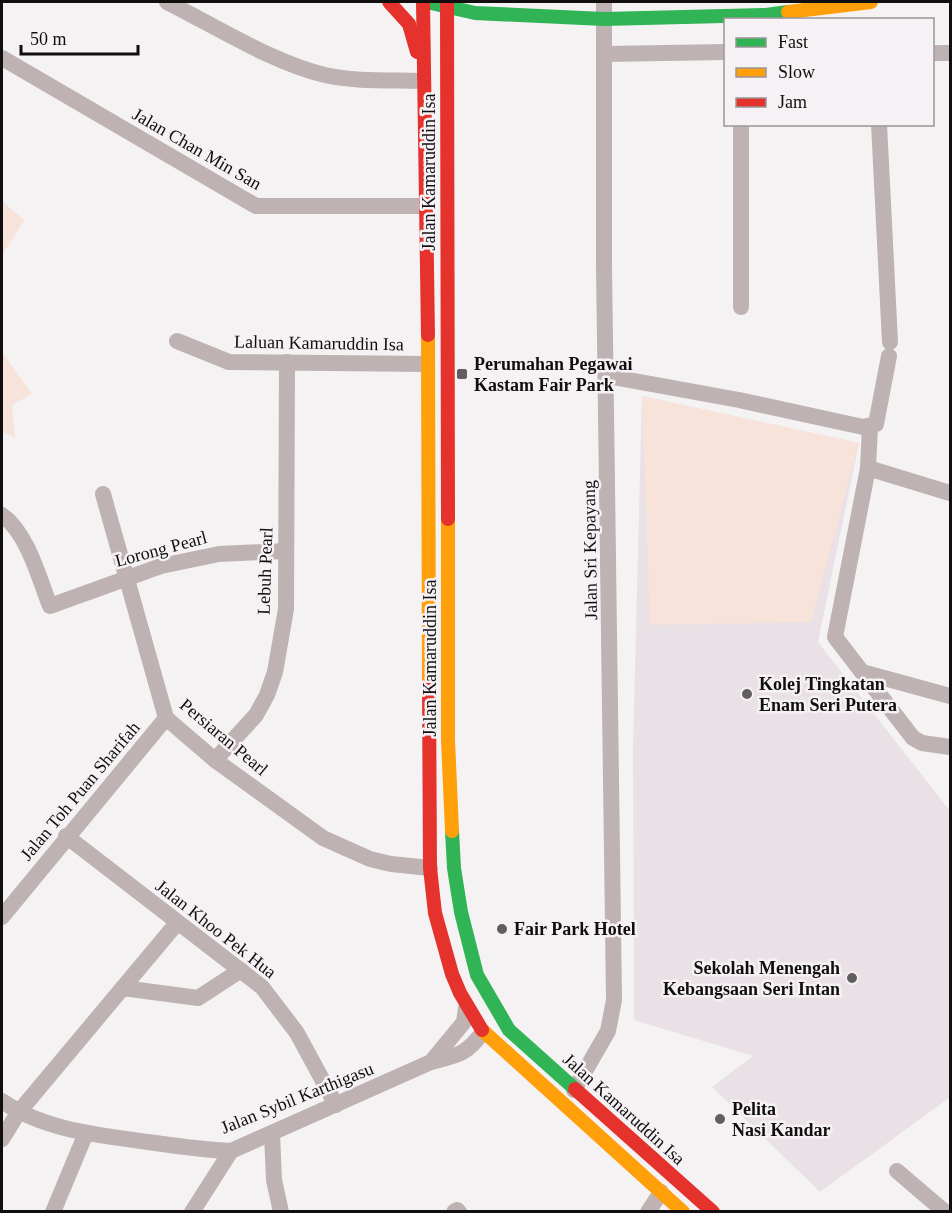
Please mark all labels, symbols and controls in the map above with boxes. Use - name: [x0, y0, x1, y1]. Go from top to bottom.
- scale bar: [21, 18, 138, 56]
- legend: [724, 18, 934, 126]
- text: 50 m: [30, 29, 67, 49]
- text: Fast: [778, 32, 808, 52]
- text: Slow: [778, 62, 815, 82]
- text: Jam: [778, 92, 807, 112]
- street label: Jalan Kamaruddin Isa: [419, 94, 439, 250]
- street label: Jalan Chan Min San: [129, 104, 265, 194]
- street label: Laluan Kamaruddin Isa: [234, 332, 404, 354]
- place label: Perumahan Pegawai Kastam Fair Park: [474, 354, 632, 395]
- marker: Perumahan Pegawai Kastam Fair Park: [455, 367, 469, 381]
- street label: Jalan Sri Kepayang: [579, 480, 601, 620]
- street label: Lorong Pearl: [113, 527, 209, 571]
- street label: Lebuh Pearl: [253, 527, 277, 615]
- street label: Jalan Kamaruddin Isa: [420, 580, 440, 736]
- place label: Kolej Tingkatan Enam Seri Putera: [759, 674, 897, 715]
- marker: Kolej Tingkatan Enam Seri Putera: [740, 687, 754, 701]
- street label: Persiaran Pearl: [176, 694, 272, 780]
- street label: Jalan Toh Puan Sharifah: [16, 718, 144, 864]
- street label: Jalan Khoo Pek Hua: [152, 876, 280, 982]
- place label: Fair Park Hotel: [514, 919, 636, 939]
- marker: Fair Park Hotel: [495, 922, 509, 936]
- place label: Sekolah Menengah Kebangsaan Seri Intan: [663, 958, 840, 999]
- marker: Sekolah Menengah Kebangsaan Seri Intan: [845, 971, 859, 985]
- street label: Jalan Kamaruddin Isa: [559, 1049, 689, 1169]
- street label: Jalan Sybil Karthigasu: [218, 1058, 376, 1138]
- place label: Pelita Nasi Kandar: [732, 1099, 831, 1140]
- marker: Pelita Nasi Kandar: [713, 1112, 727, 1126]

